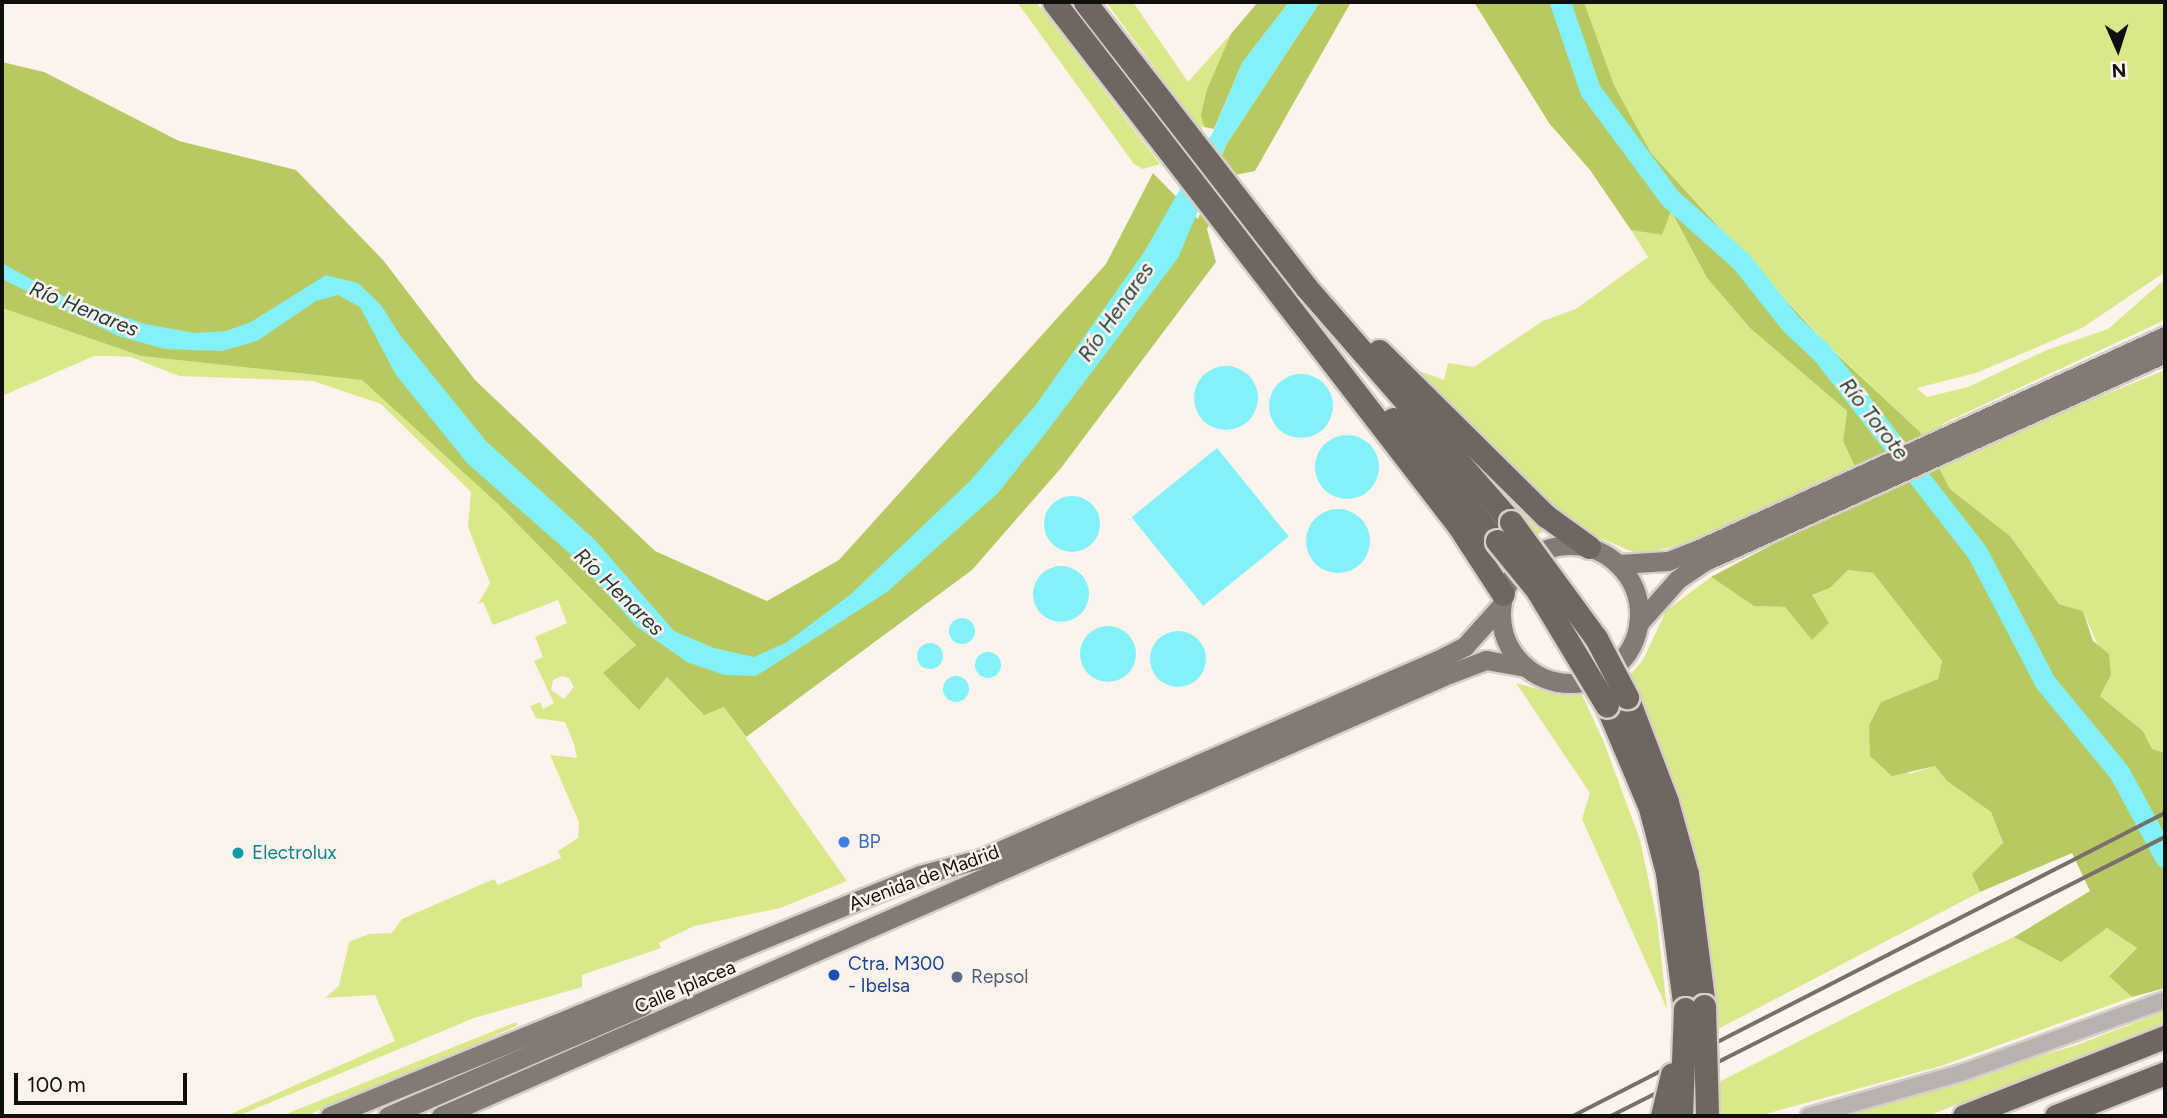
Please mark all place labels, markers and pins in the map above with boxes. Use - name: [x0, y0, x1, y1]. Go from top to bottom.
- place label: BP: [858, 831, 881, 853]
- marker: BP: [836, 834, 852, 850]
- place label: Electrolux: [252, 842, 337, 864]
- marker: Electrolux: [230, 845, 246, 861]
- place label: Ctra. M300 - Ibelsa: [848, 953, 944, 997]
- place label: Repsol: [971, 966, 1029, 988]
- marker: Ctra. M300 - Ibelsa: [826, 967, 842, 983]
- marker: Repsol: [949, 969, 965, 985]

